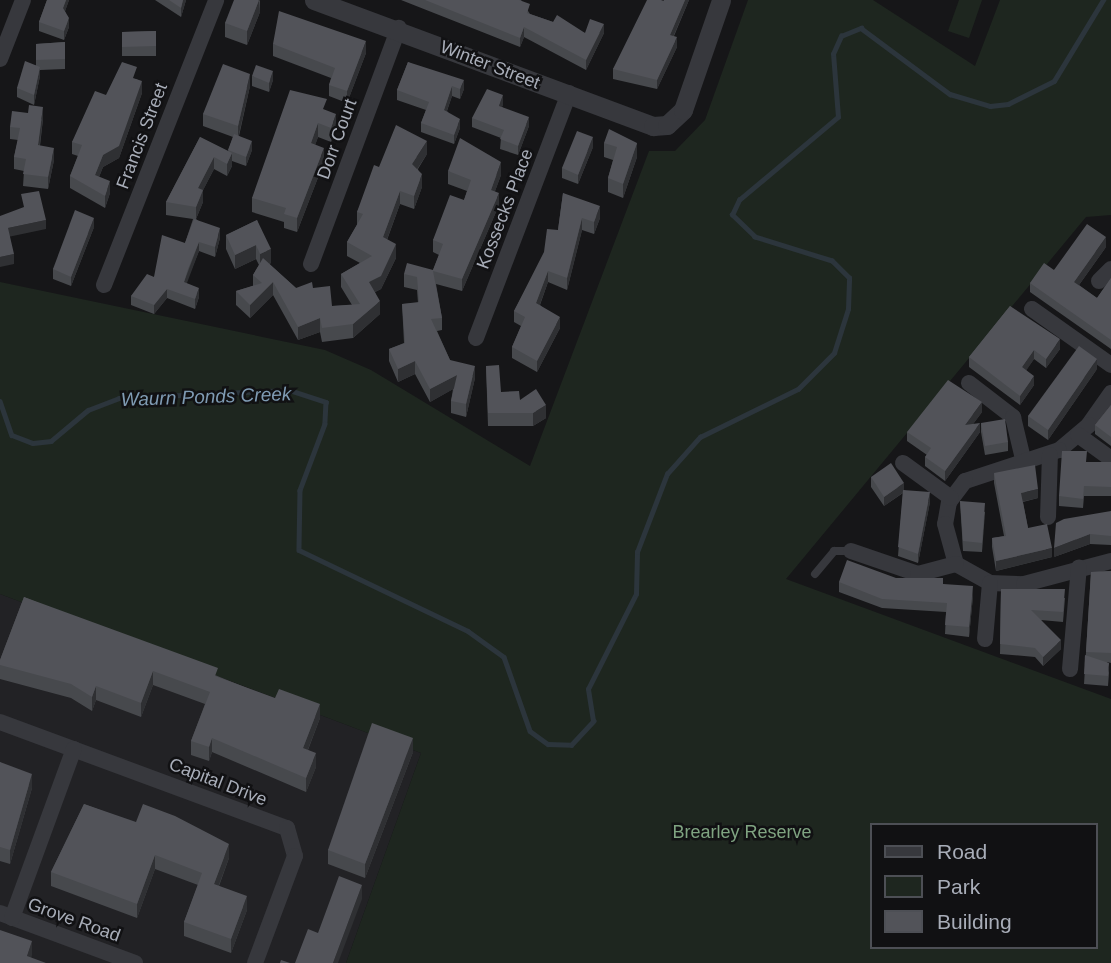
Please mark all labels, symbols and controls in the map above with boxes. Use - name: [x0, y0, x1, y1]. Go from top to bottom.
- street label: Winter Street: [437, 36, 543, 94]
- street label: Francis Street: [112, 80, 172, 192]
- street label: Dorr Court: [312, 96, 362, 182]
- street label: Kossecks Place: [472, 146, 538, 272]
- water label: Waurn Ponds Creek: [120, 383, 292, 411]
- street label: Capital Drive: [166, 753, 270, 811]
- park label: Brearley Reserve: [672, 821, 812, 843]
- legend: [870, 823, 1097, 949]
- text: Road: [937, 840, 987, 863]
- text: Park: [937, 875, 980, 898]
- street label: Grove Road: [25, 893, 123, 947]
- text: Building: [937, 910, 1012, 933]

